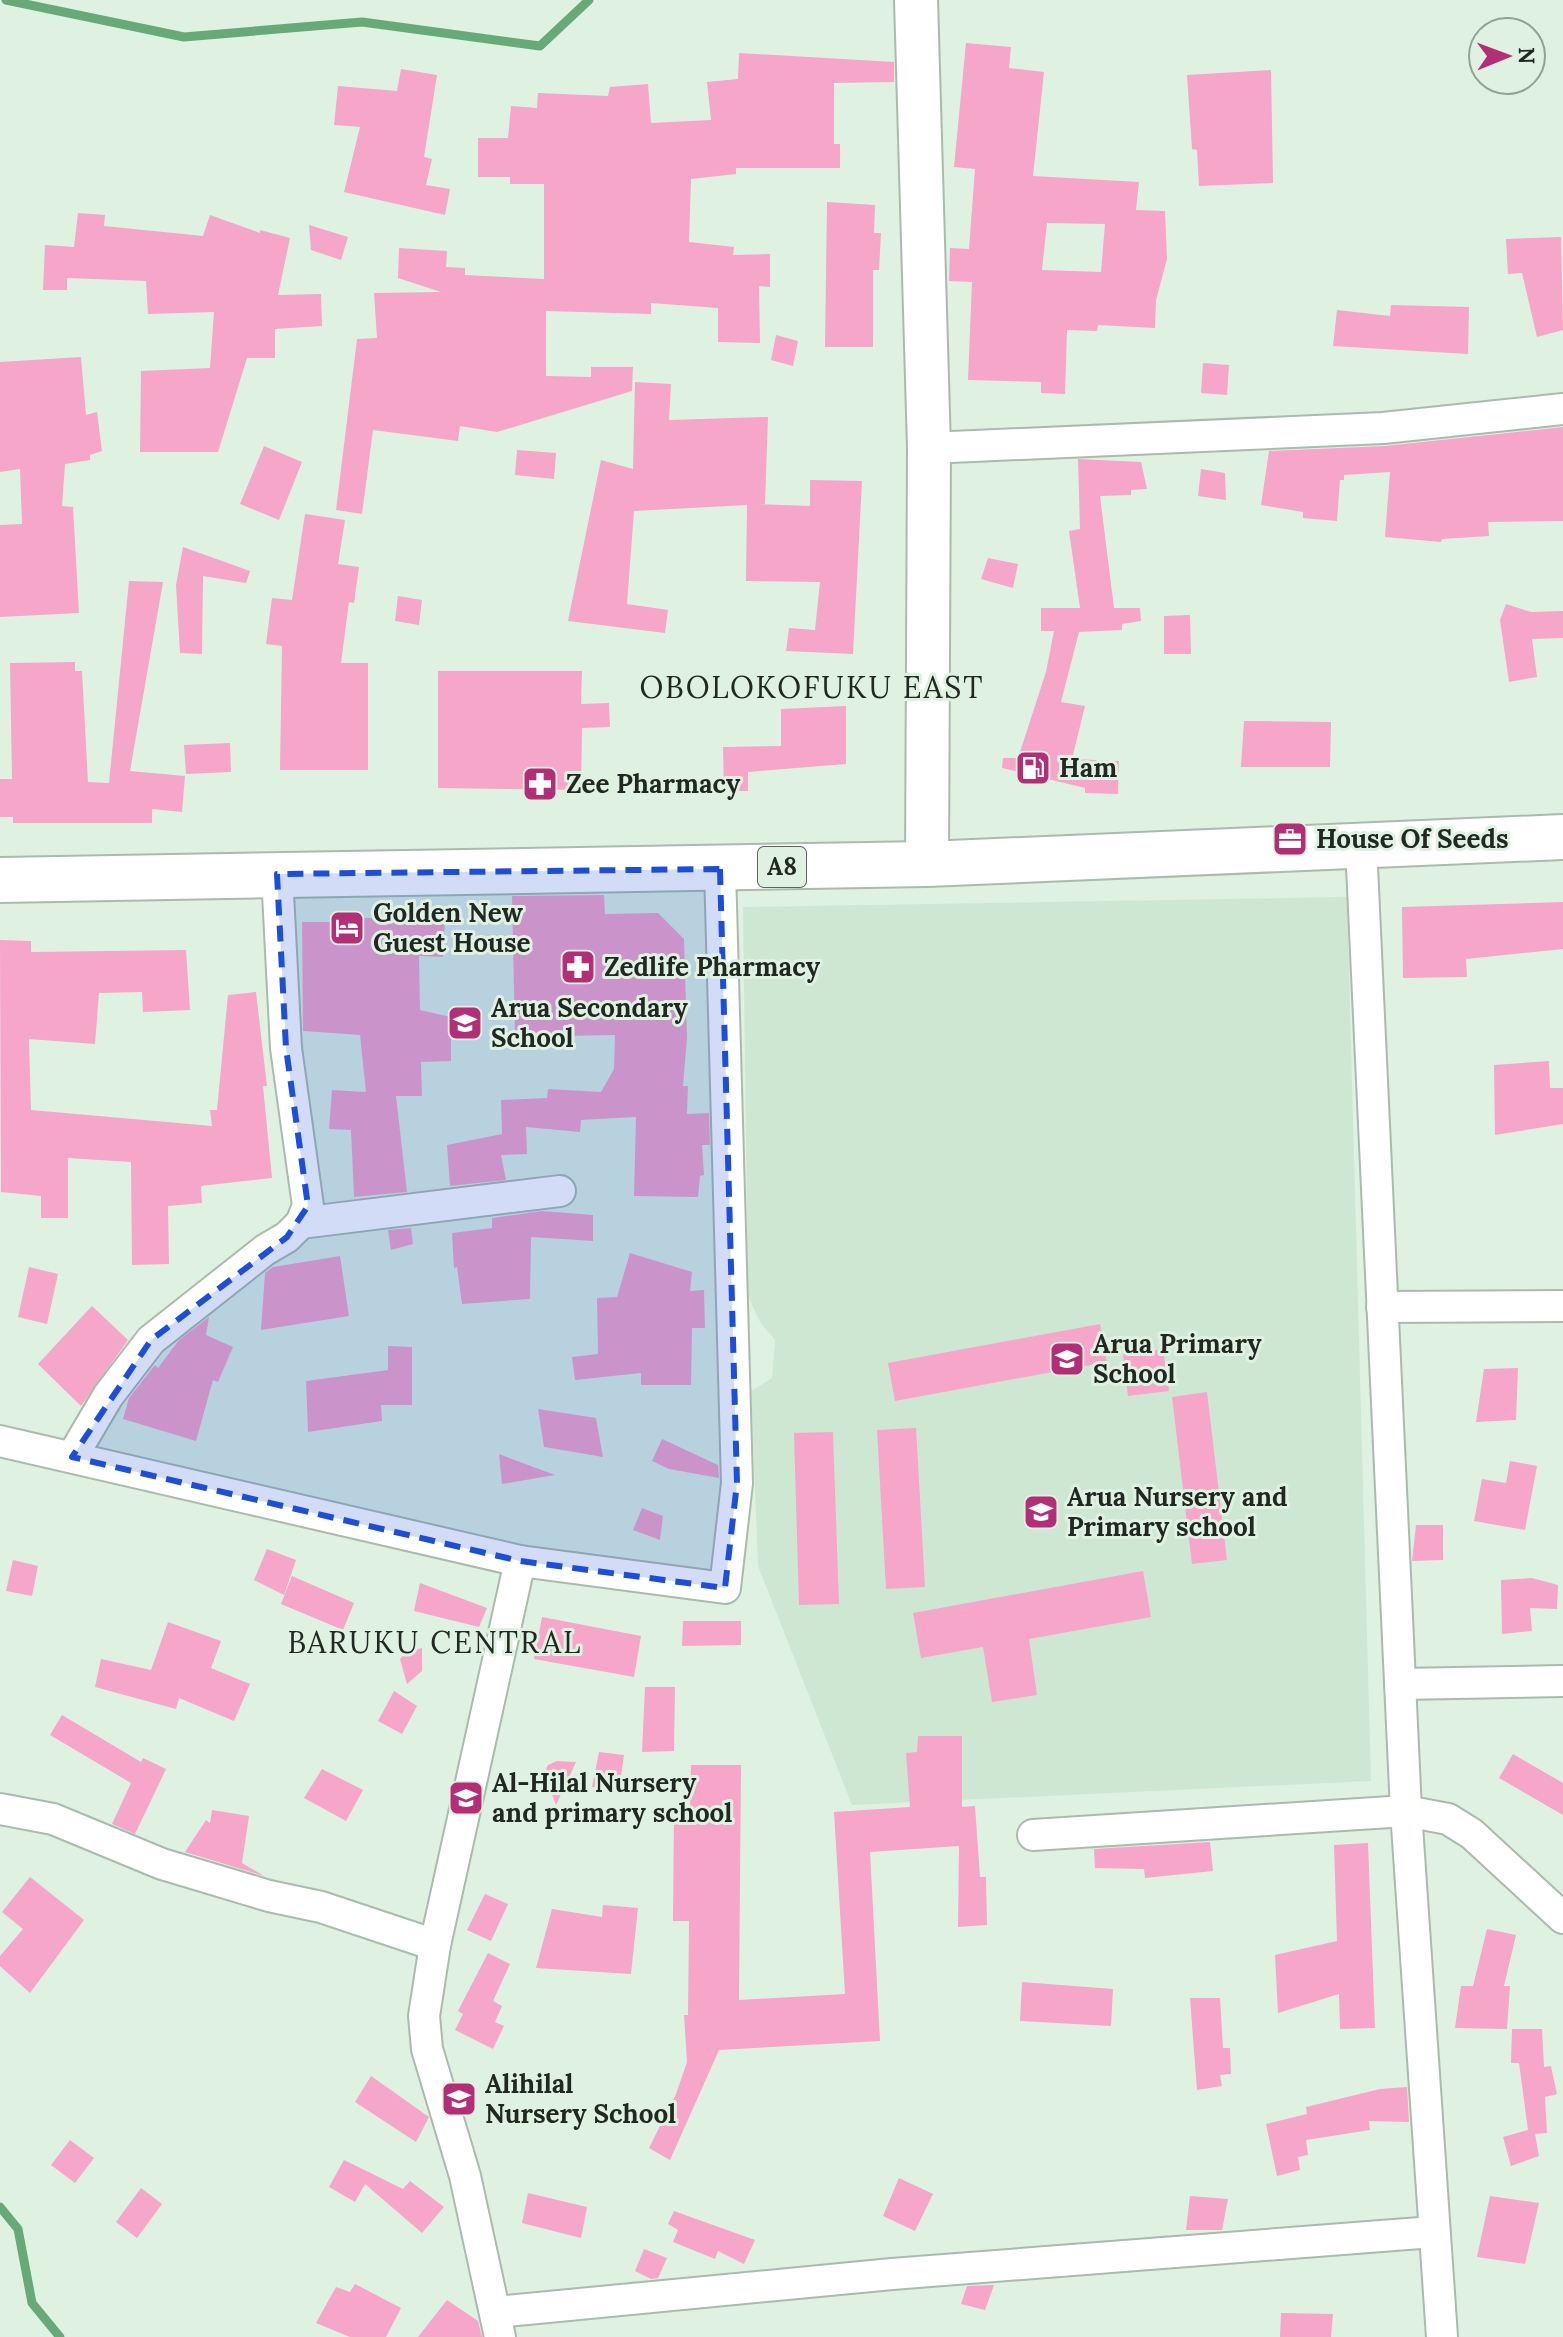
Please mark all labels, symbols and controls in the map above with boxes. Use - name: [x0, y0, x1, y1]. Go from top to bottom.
- north arrow: [1467, 16, 1547, 96]
- text: N: [1513, 47, 1541, 64]
- district label: OBOLOKOFUKU EAST: [640, 668, 984, 706]
- fuel station icon: Ham: [1014, 749, 1052, 787]
- place label: Ham: [1059, 751, 1117, 784]
- pharmacy icon: Zee Pharmacy: [521, 765, 559, 803]
- place label: Zee Pharmacy: [566, 767, 741, 800]
- office icon: House Of Seeds: [1271, 820, 1309, 858]
- place label: House Of Seeds: [1316, 822, 1509, 855]
- road number: A8: [758, 847, 806, 887]
- place label: Golden New Guest House: [373, 896, 531, 959]
- hotel icon: Golden New Guest House: [328, 909, 366, 947]
- pharmacy icon: Zedlife Pharmacy: [559, 948, 597, 986]
- place label: Zedlife Pharmacy: [604, 950, 821, 983]
- place label: Arua Secondary School: [491, 991, 688, 1054]
- school or university icon: Arua Secondary School: [446, 1004, 484, 1042]
- place label: Arua Primary School: [1093, 1327, 1262, 1390]
- school or university icon: Arua Primary School: [1048, 1340, 1086, 1378]
- place label: Arua Nursery and Primary school: [1067, 1480, 1287, 1543]
- school or university icon: Arua Nursery and Primary school: [1022, 1493, 1060, 1531]
- district label: BARUKU CENTRAL: [288, 1623, 582, 1661]
- place label: Al-Hilal Nursery and primary school: [492, 1766, 732, 1829]
- school or university icon: Al-Hilal Nursery and primary school: [447, 1779, 485, 1817]
- place label: Alihilal Nursery School: [485, 2067, 676, 2130]
- school or university icon: Alihilal Nursery School: [440, 2080, 478, 2118]

